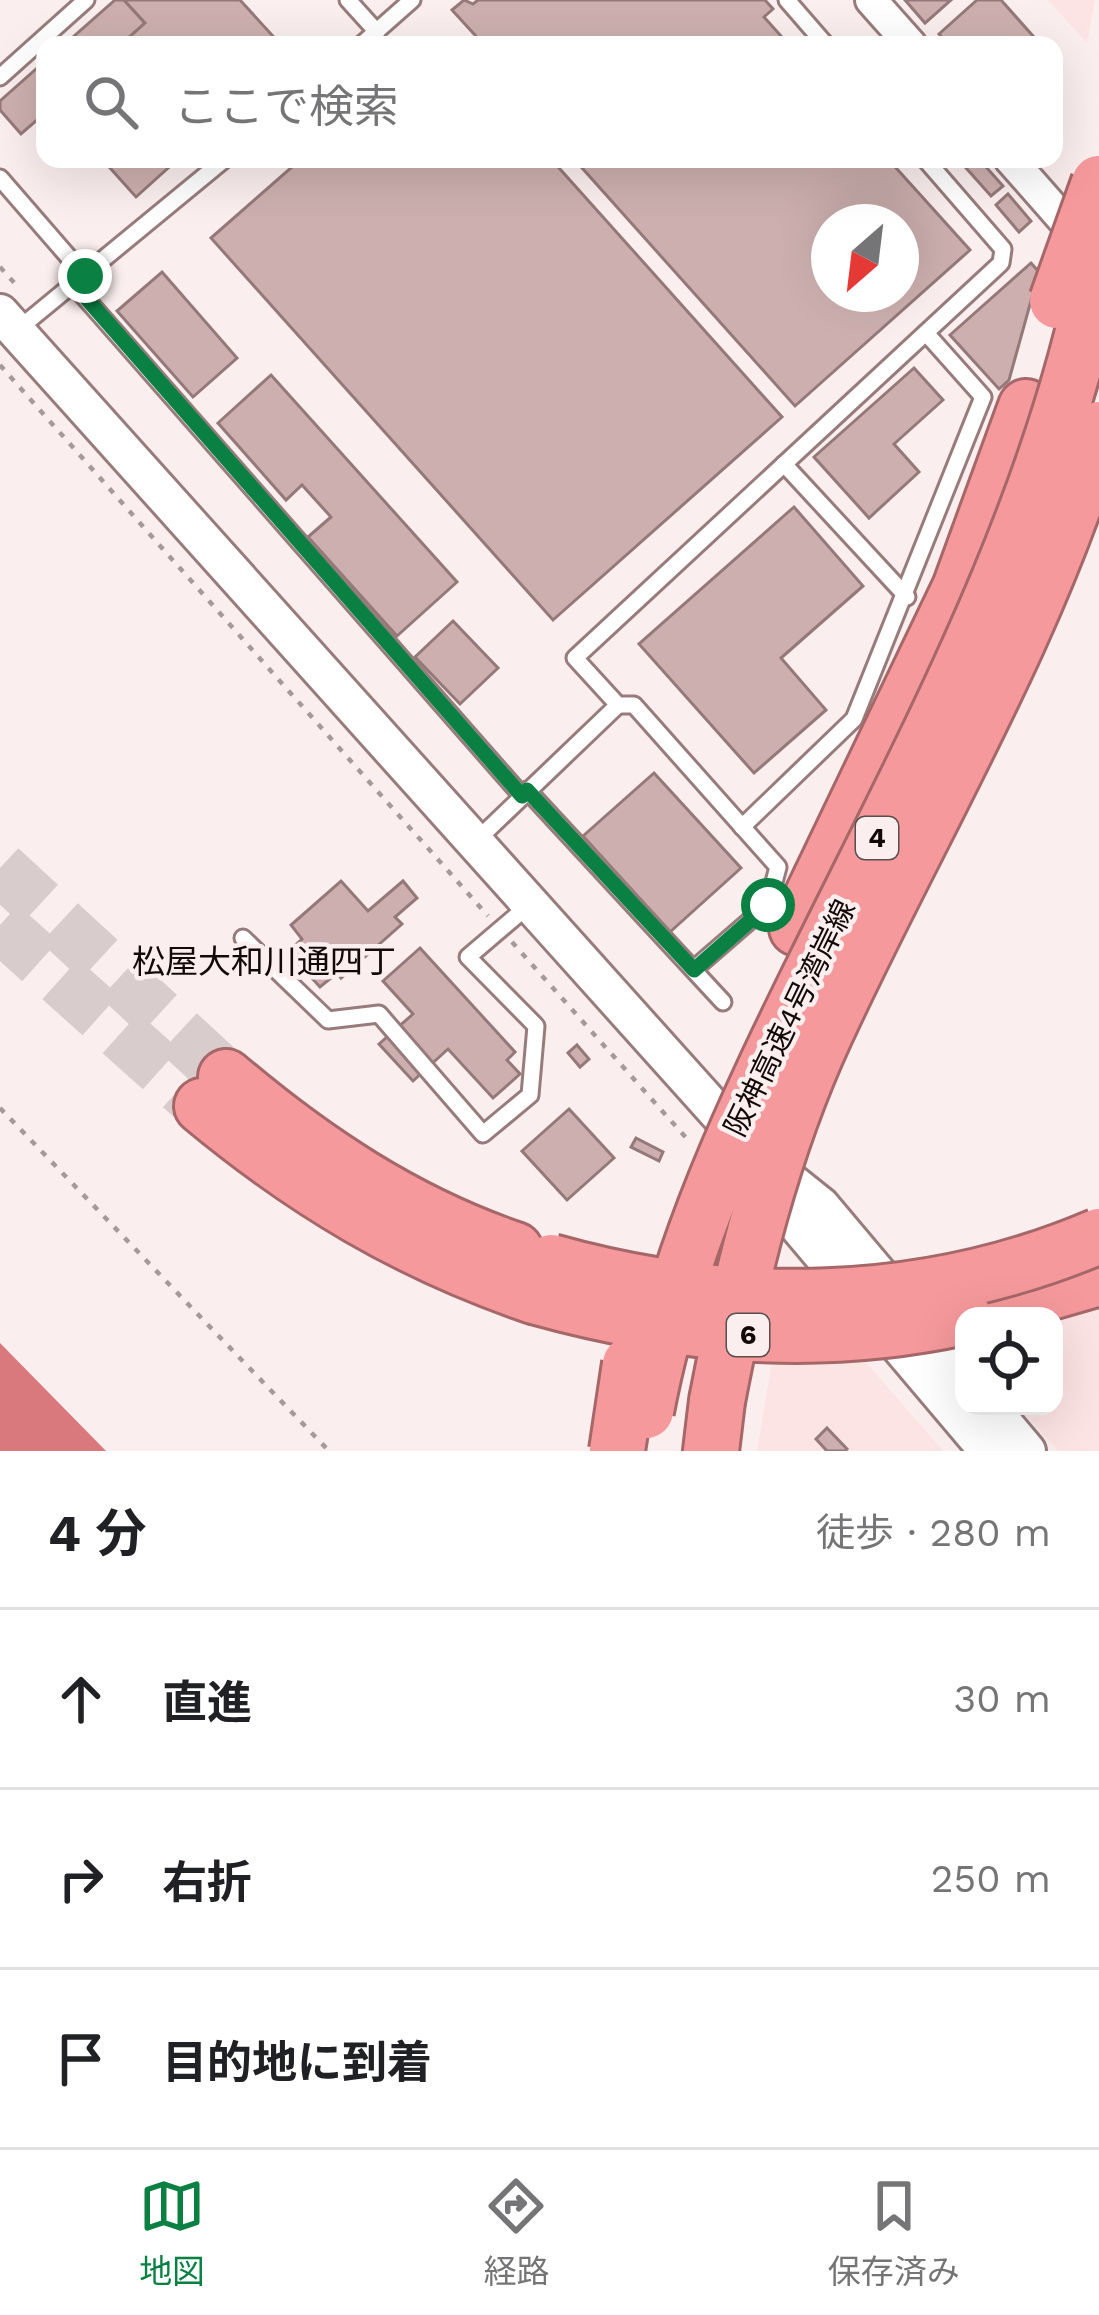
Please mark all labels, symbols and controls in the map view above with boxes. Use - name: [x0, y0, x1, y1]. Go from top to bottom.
- search box: [36, 36, 1063, 168]
- icon: search: [78, 69, 144, 135]
- text: ここで検索: [174, 80, 399, 133]
- north arrow: [811, 204, 919, 312]
- route end: [58, 249, 112, 303]
- road number: 4: [856, 817, 898, 859]
- route start: [741, 878, 795, 932]
- street label: 阪神高速4号湾岸線: [717, 894, 862, 1142]
- district label: 松屋大和川通四丁: [132, 942, 396, 981]
- map controls: [955, 1307, 1063, 1415]
- button: locate: [955, 1307, 1063, 1415]
- road number: 6: [727, 1314, 769, 1356]
- text: 4 分: [48, 1504, 147, 1563]
- text: 徒歩 · 280 m: [816, 1510, 1051, 1555]
- icon: ahead: [48, 1666, 114, 1732]
- text: 直進: [162, 1676, 252, 1729]
- text: 30 m: [954, 1676, 1051, 1721]
- icon: right: [48, 1846, 114, 1912]
- text: 右折: [162, 1856, 252, 1909]
- text: 250 m: [931, 1856, 1051, 1901]
- icon: arrive: [48, 2026, 114, 2092]
- text: 目的地に到着: [162, 2036, 432, 2089]
- tab: 地図: [139, 2173, 205, 2293]
- tab: 経路: [483, 2173, 549, 2293]
- tab: 保存済み: [828, 2173, 960, 2293]

